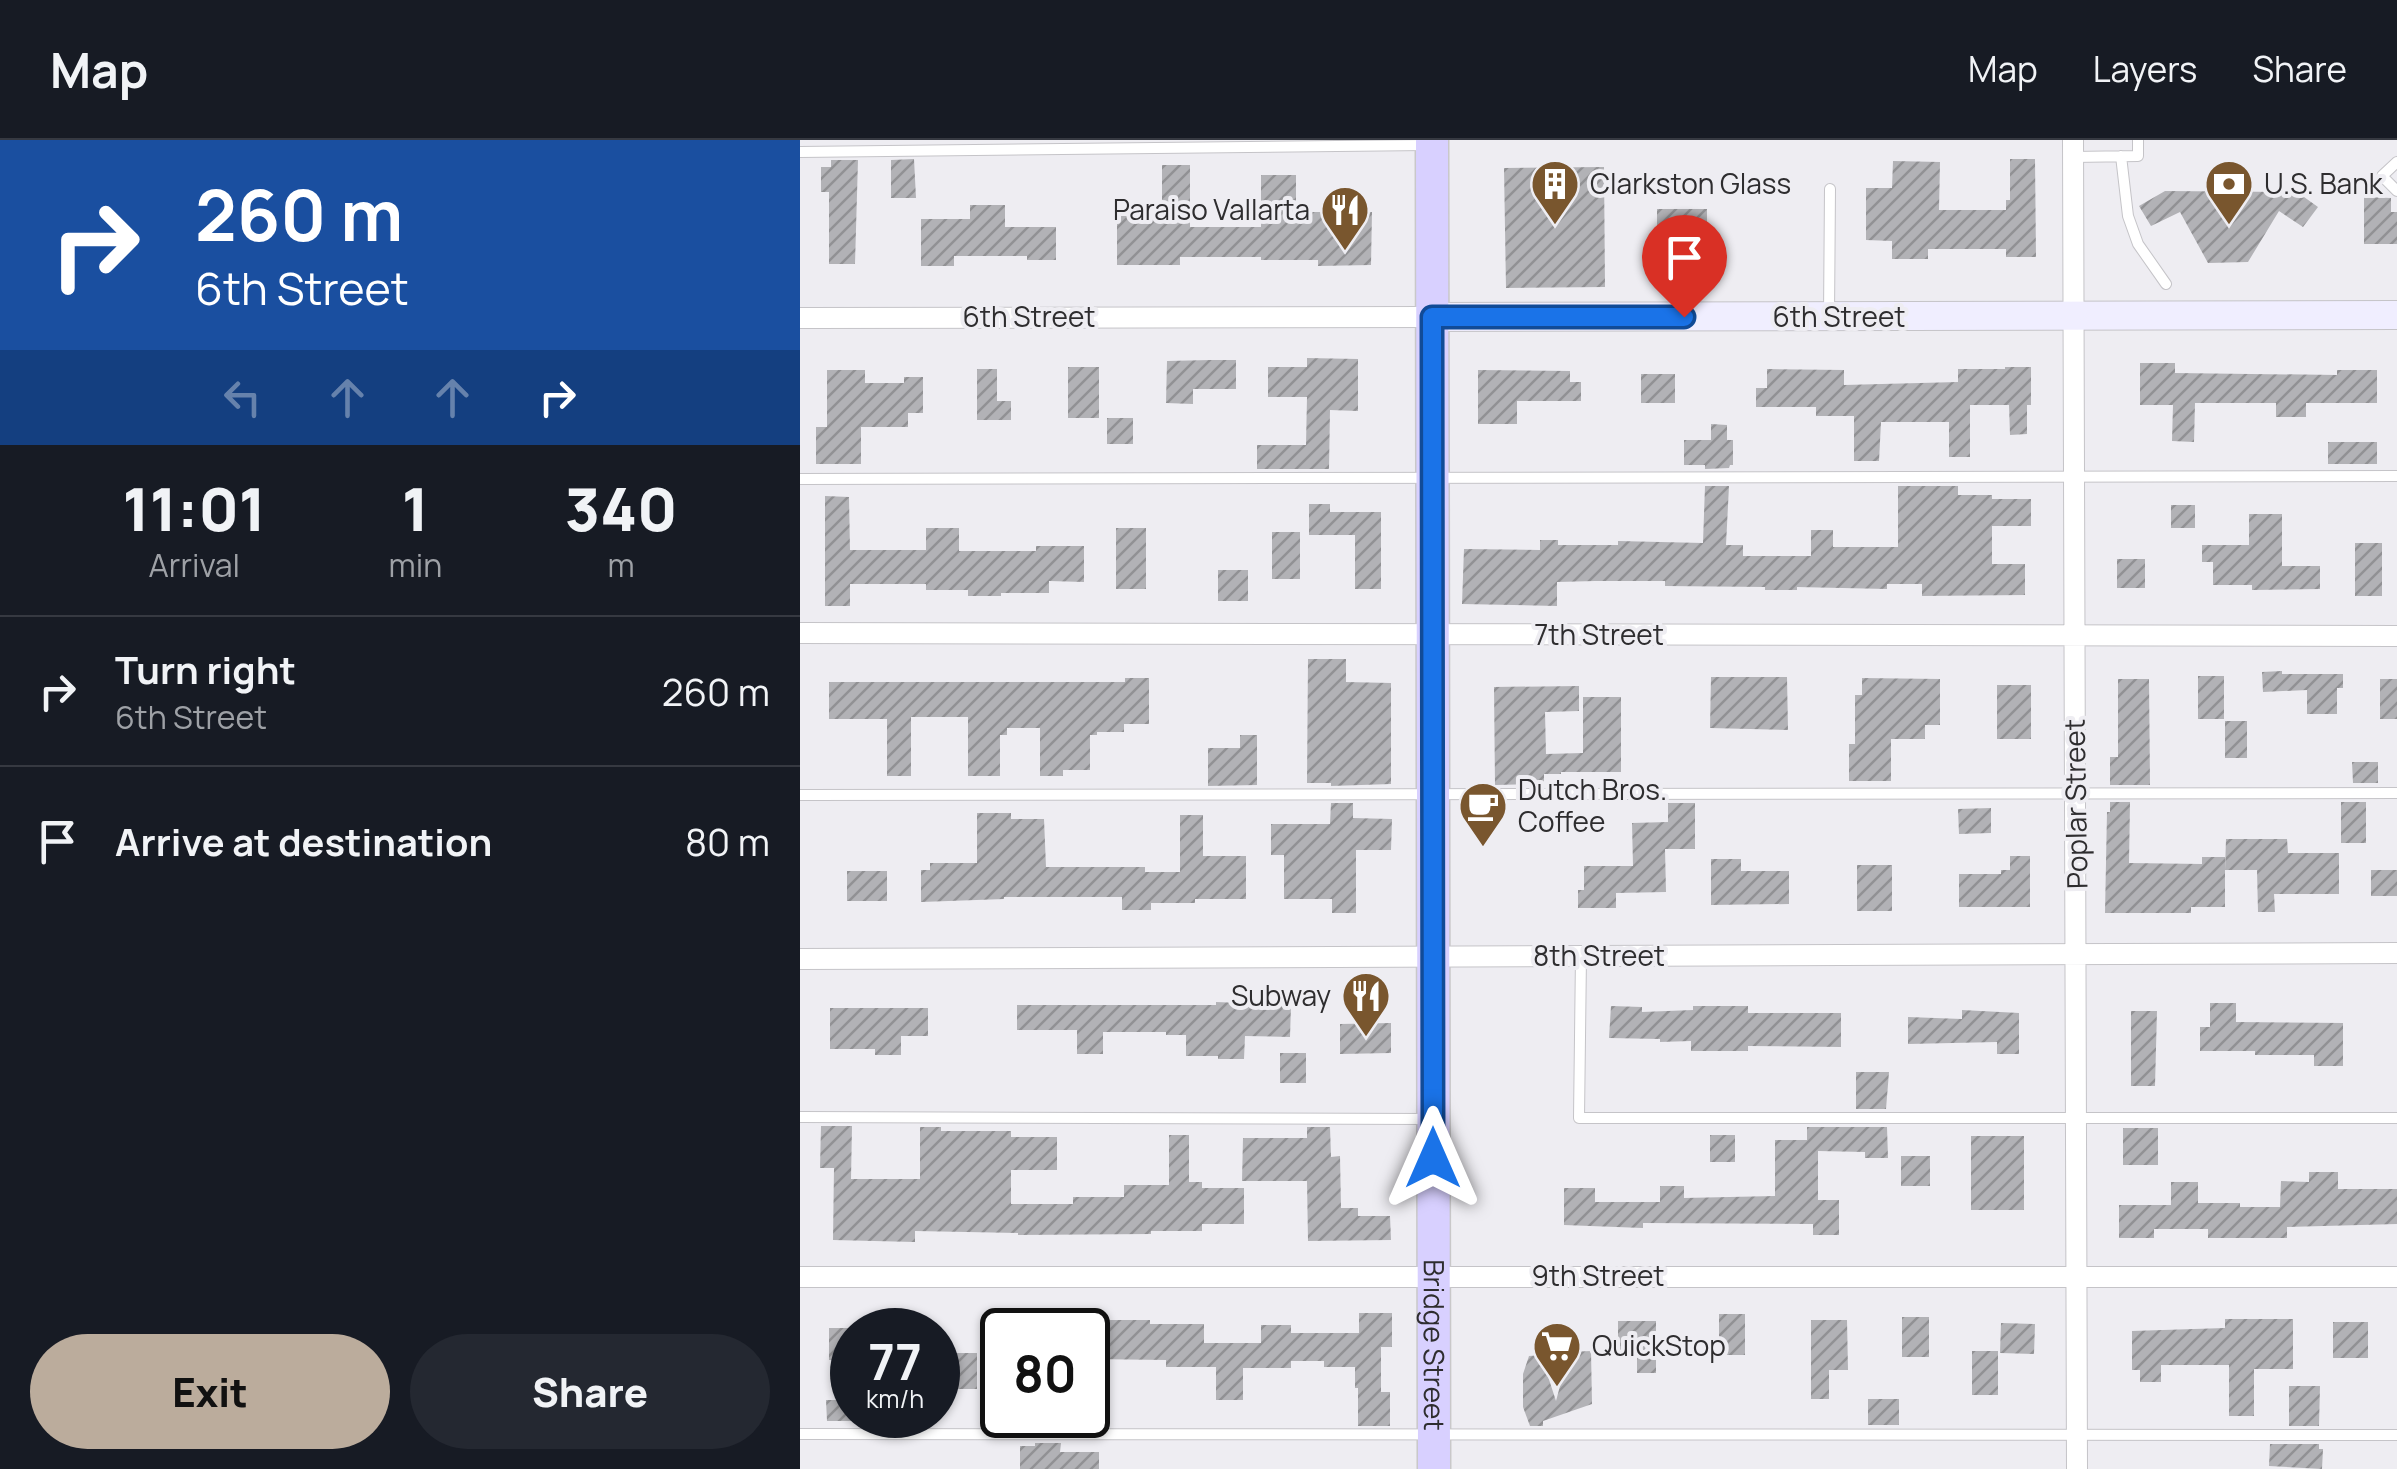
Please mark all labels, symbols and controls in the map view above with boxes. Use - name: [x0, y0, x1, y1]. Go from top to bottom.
- text: Map: [50, 37, 148, 102]
- text: Map: [1968, 45, 2038, 93]
- text: Layers: [2093, 45, 2197, 93]
- text: Share: [2252, 45, 2347, 93]
- building icon: Clarkston Glass: [1529, 158, 1581, 226]
- bank icon: U.S. Bank: [2203, 158, 2255, 226]
- place label: Clarkston Glass: [1590, 164, 1791, 202]
- place label: U.S. Bank: [2264, 164, 2384, 202]
- text: 260 m: [195, 166, 403, 262]
- icon: right: [30, 180, 160, 310]
- restaurant icon: Paraiso Vallarta: [1319, 184, 1371, 252]
- place label: Paraiso Vallarta: [1113, 190, 1310, 228]
- pin: [1642, 215, 1727, 318]
- icon: arrive: [1657, 230, 1712, 285]
- text: 6th Street: [195, 257, 409, 319]
- street label: 6th Street: [962, 297, 1096, 335]
- street label: 6th Street: [1772, 297, 1906, 335]
- icon: left: [215, 370, 270, 425]
- icon: ahead: [320, 370, 375, 425]
- icon: ahead: [425, 370, 480, 425]
- icon: right: [530, 370, 585, 425]
- text: 11:01: [122, 467, 266, 549]
- text: 1: [402, 467, 429, 549]
- text: 340: [565, 467, 677, 549]
- text: Arrival: [149, 543, 240, 587]
- text: min: [389, 543, 442, 587]
- text: m: [608, 543, 635, 587]
- street label: 7th Street: [1534, 615, 1664, 653]
- text: Turn right: [115, 643, 296, 695]
- icon: right: [30, 664, 85, 719]
- text: 260 m: [662, 665, 770, 717]
- text: 6th Street: [115, 695, 267, 739]
- street label: Poplar Street: [2055, 719, 2095, 889]
- place label: Dutch Bros. Coffee: [1518, 770, 1667, 840]
- cafe icon: Dutch Bros. Coffee: [1457, 780, 1509, 848]
- icon: arrive: [30, 814, 85, 869]
- text: Arrive at destination: [115, 815, 492, 867]
- text: 80 m: [685, 815, 770, 867]
- street label: 8th Street: [1533, 936, 1665, 974]
- restaurant icon: Subway: [1340, 970, 1392, 1038]
- place label: Subway: [1231, 976, 1331, 1014]
- position arrow: [1381, 1106, 1485, 1210]
- street label: 9th Street: [1531, 1256, 1665, 1294]
- street label: Bridge Street: [1416, 1259, 1454, 1431]
- speed limit sign: 80: [980, 1308, 1110, 1438]
- supermarket icon: QuickStop: [1531, 1320, 1583, 1388]
- place label: QuickStop: [1592, 1326, 1726, 1364]
- text: 77: [868, 1327, 922, 1395]
- button: Exit: [30, 1334, 390, 1449]
- button: Share: [410, 1334, 770, 1449]
- text: km/h: [866, 1381, 924, 1416]

